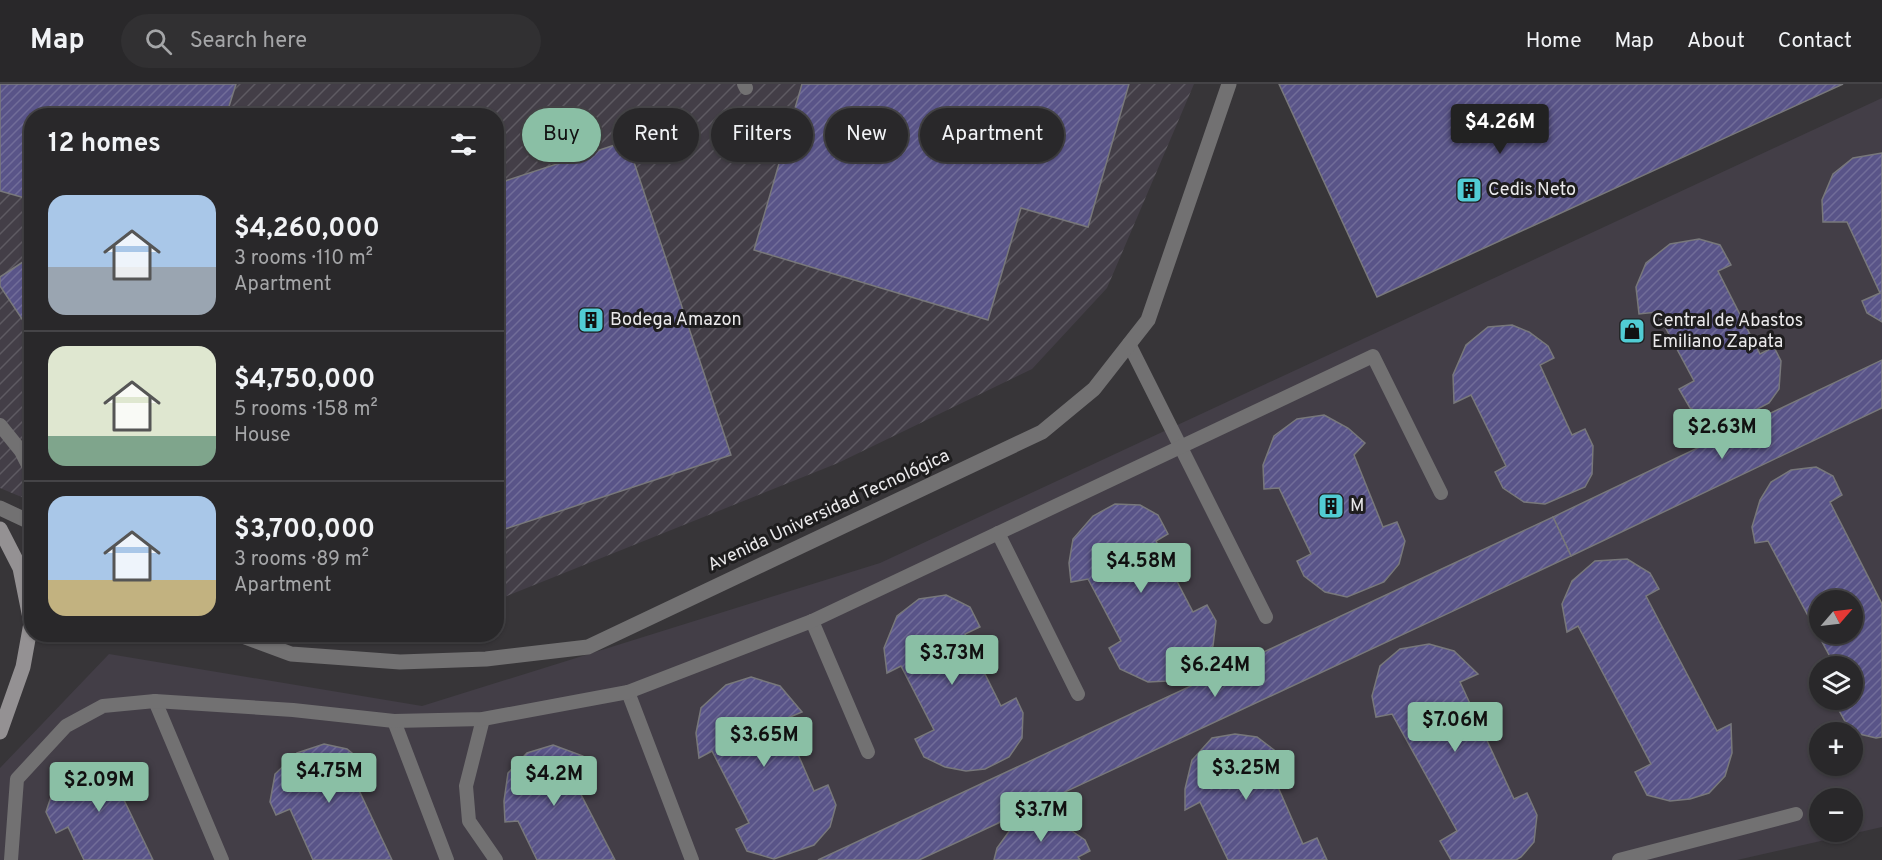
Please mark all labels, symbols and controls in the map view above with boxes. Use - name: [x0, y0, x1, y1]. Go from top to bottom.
- search box: [121, 14, 541, 68]
- text: Map: [30, 23, 85, 59]
- icon: search: [142, 25, 175, 58]
- text: Search here: [190, 28, 307, 55]
- text: Home: [1526, 28, 1582, 55]
- text: Map: [1615, 28, 1654, 55]
- text: About: [1687, 28, 1745, 55]
- text: Contact: [1778, 28, 1852, 55]
- pin: $4.26M: [1451, 104, 1549, 155]
- chip: Buy: [522, 108, 601, 162]
- chip: Rent: [613, 108, 699, 162]
- chip: Filters: [711, 108, 813, 162]
- chip: New: [825, 108, 908, 162]
- chip: Apartment: [920, 108, 1064, 162]
- text: $4.26M: [1465, 110, 1535, 136]
- text: 12 homes: [48, 128, 161, 161]
- icon: filters: [447, 128, 480, 161]
- building icon: Cedis Neto: [1454, 175, 1484, 205]
- place label: Cedis Neto: [1488, 179, 1576, 202]
- text: $4,260,000: [234, 213, 380, 246]
- icon: home: [96, 219, 168, 291]
- text: 3 rooms · 110 m²: [234, 246, 373, 272]
- text: Apartment: [234, 272, 332, 298]
- building icon: Bodega Amazon: [576, 305, 606, 335]
- place label: Bodega Amazon: [610, 309, 742, 332]
- place label: Central de Abastos Emiliano Zapata: [1652, 310, 1803, 354]
- shop icon: Central de Abastos Emiliano Zapata: [1617, 316, 1647, 346]
- text: $4,750,000: [234, 364, 375, 397]
- icon: home: [96, 370, 168, 442]
- text: 5 rooms · 158 m²: [234, 397, 378, 423]
- pin: $2.63M: [1673, 409, 1771, 460]
- text: $2.63M: [1687, 415, 1757, 441]
- text: House: [234, 423, 290, 449]
- street label: Avenida Universidad Tecnológica: [704, 445, 954, 577]
- building icon: M: [1316, 491, 1346, 521]
- place label: M: [1350, 495, 1364, 518]
- text: $3,700,000: [234, 514, 375, 547]
- icon: home: [96, 520, 168, 592]
- pin: $4.58M: [1092, 543, 1190, 594]
- text: 3 rooms · 89 m²: [234, 547, 369, 573]
- text: $4.58M: [1106, 549, 1176, 575]
- text: Apartment: [234, 573, 332, 599]
- north arrow: [1809, 590, 1863, 644]
- map controls: [1809, 590, 1863, 842]
- pin: $3.73M: [903, 635, 1001, 686]
- text: $3.73M: [919, 641, 985, 667]
- pin: $6.24M: [1166, 647, 1264, 698]
- text: $6.24M: [1180, 653, 1250, 679]
- button: layers: [1809, 656, 1863, 710]
- pin: $7.06M: [1406, 702, 1504, 753]
- text: $7.06M: [1422, 708, 1488, 734]
- pin: $3.65M: [715, 717, 813, 768]
- button: +: [1809, 722, 1863, 776]
- text: $3.65M: [729, 723, 799, 749]
- pin: $3.25M: [1197, 750, 1295, 801]
- pin: $4.75M: [280, 753, 378, 804]
- pin: $4.2M: [512, 756, 596, 807]
- text: $3.25M: [1211, 756, 1281, 782]
- text: $4.75M: [295, 759, 363, 785]
- pin: $2.09M: [50, 762, 148, 813]
- text: $4.2M: [525, 762, 583, 788]
- text: $2.09M: [64, 768, 134, 794]
- button: −: [1809, 788, 1863, 842]
- pin: $3.7M: [999, 792, 1083, 843]
- text: $3.7M: [1014, 798, 1068, 824]

